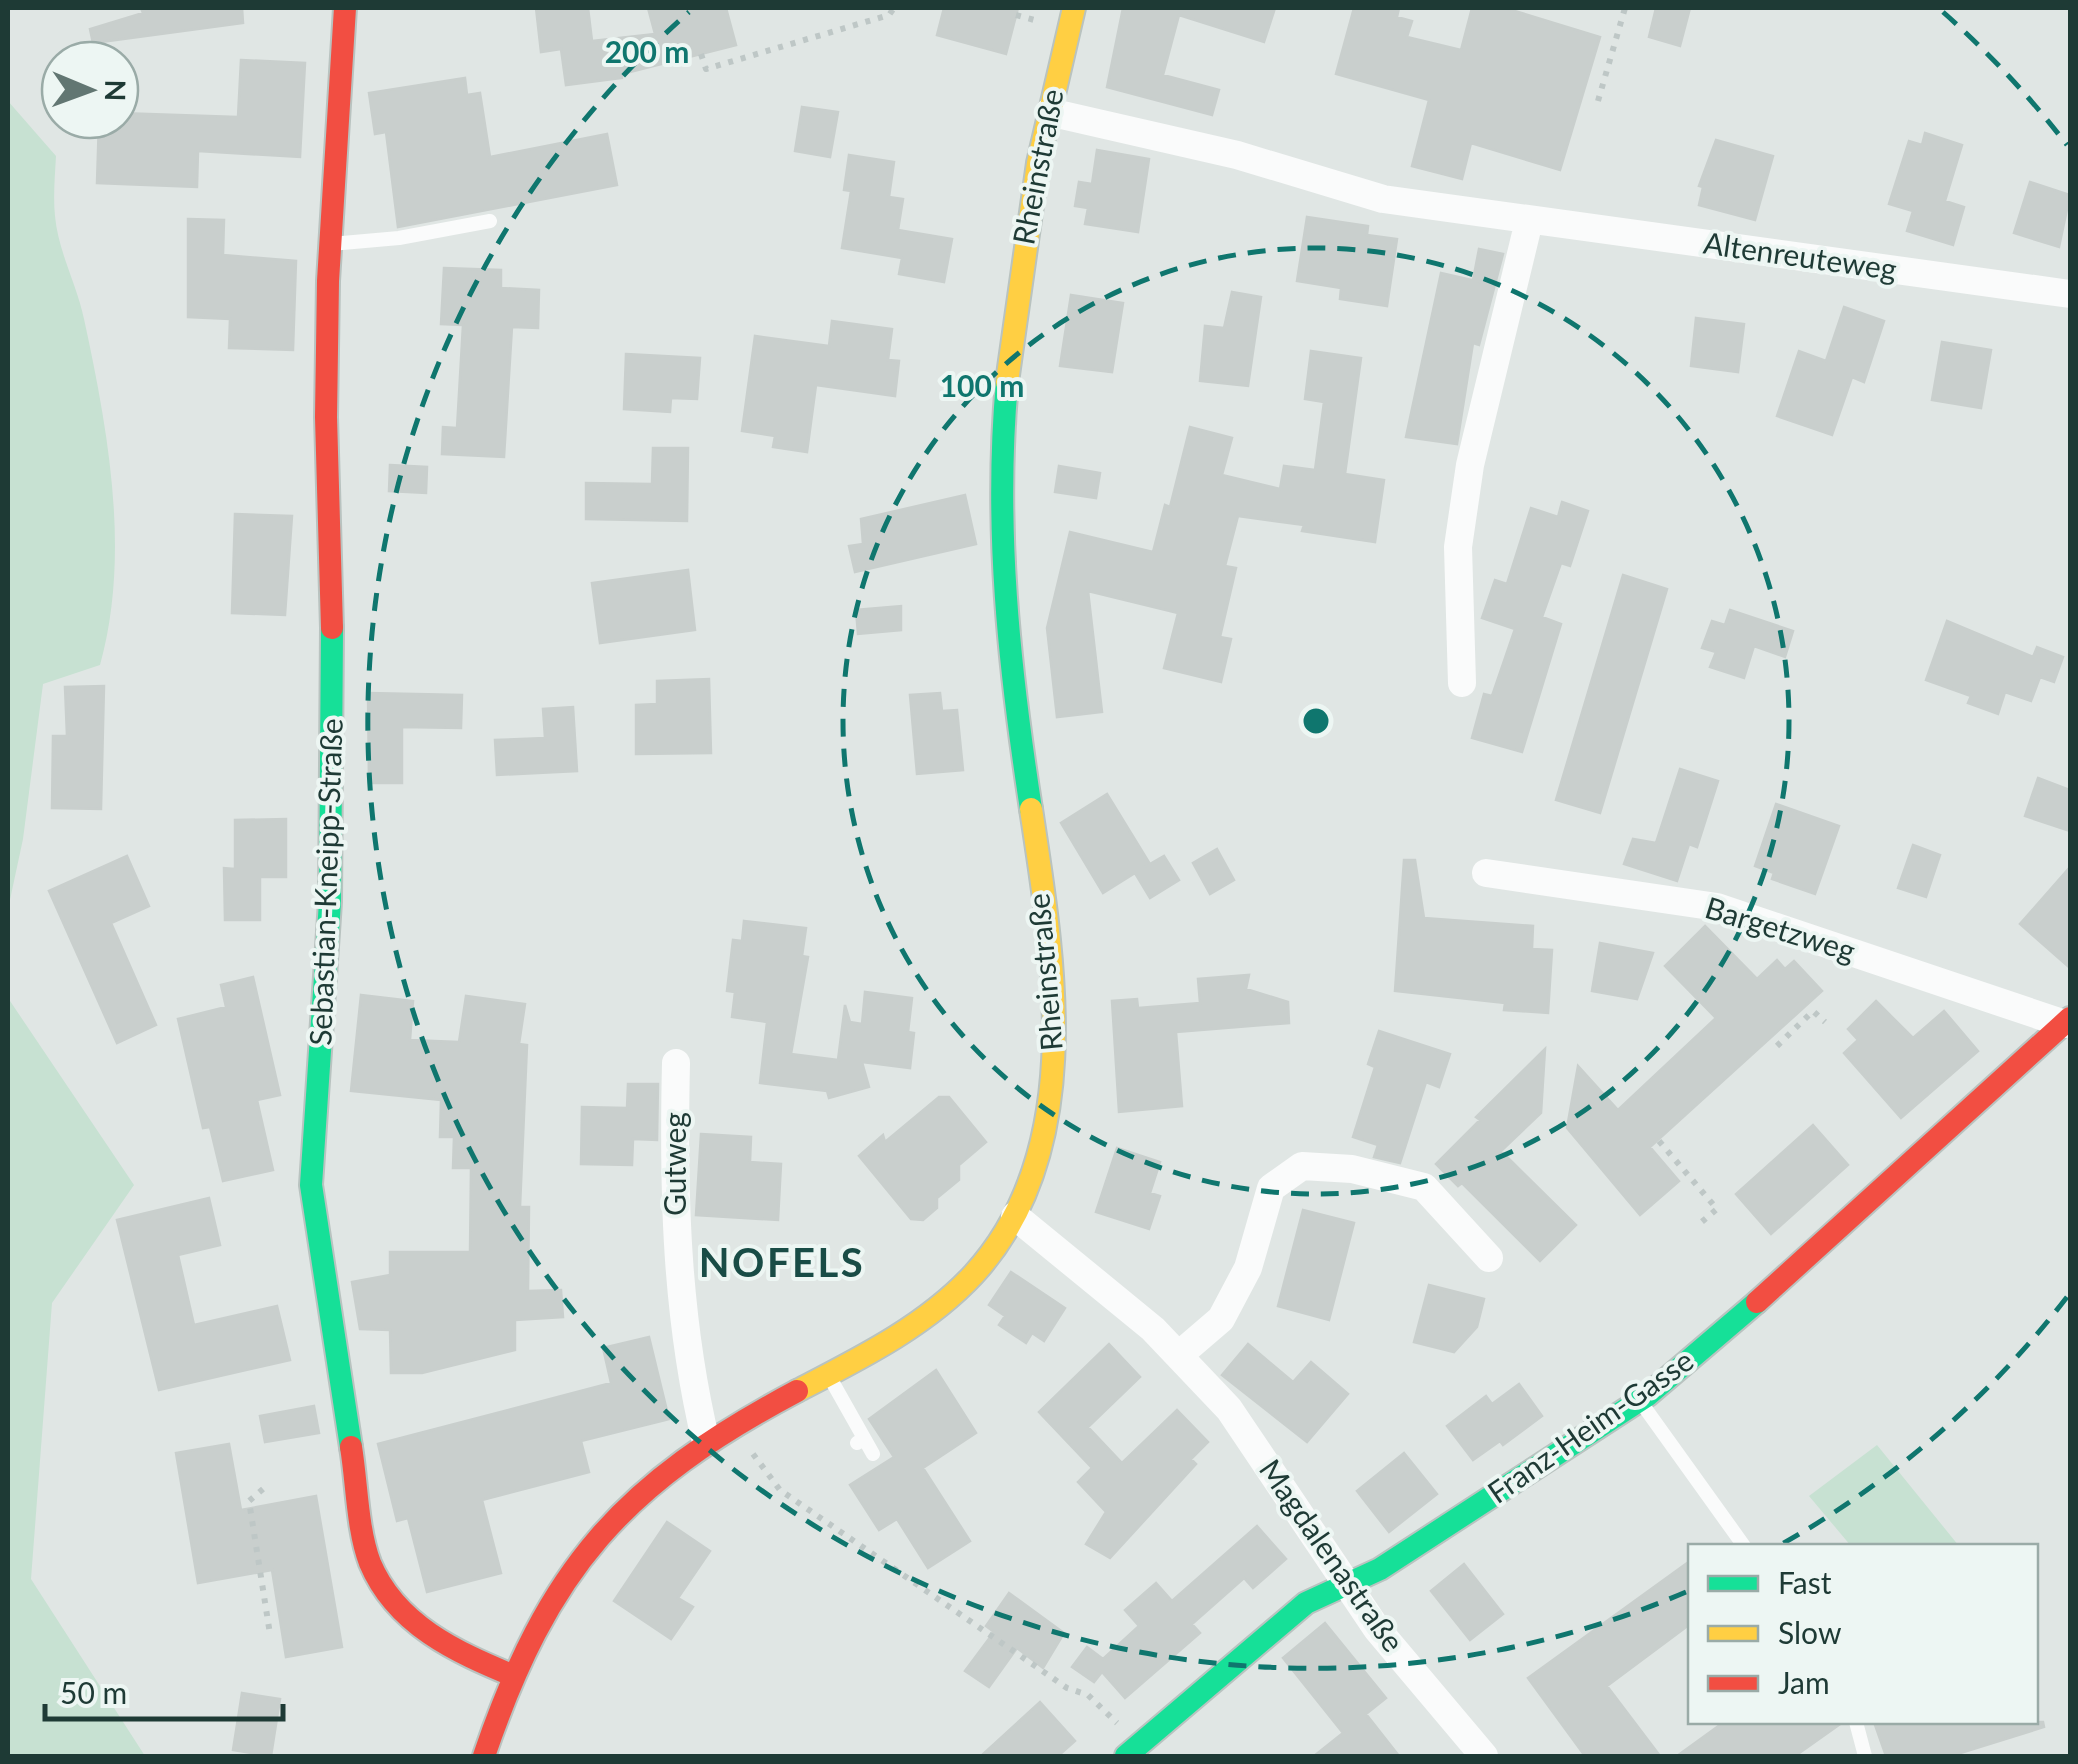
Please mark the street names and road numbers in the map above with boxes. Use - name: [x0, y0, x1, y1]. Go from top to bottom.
- street label: Rheinstraße: [1004, 86, 1070, 247]
- street label: Altenreuteweg: [1701, 224, 1899, 286]
- street label: Sebastian-Kneipp-Straße: [301, 718, 349, 1046]
- street label: Bargetzweg: [1701, 888, 1860, 968]
- street label: Rheinstraße: [1019, 892, 1069, 1052]
- street label: Gutweg: [656, 1112, 692, 1216]
- street label: Franz-Heim-Gasse: [1480, 1341, 1699, 1510]
- street label: Magdalenastraße: [1253, 1452, 1412, 1658]

